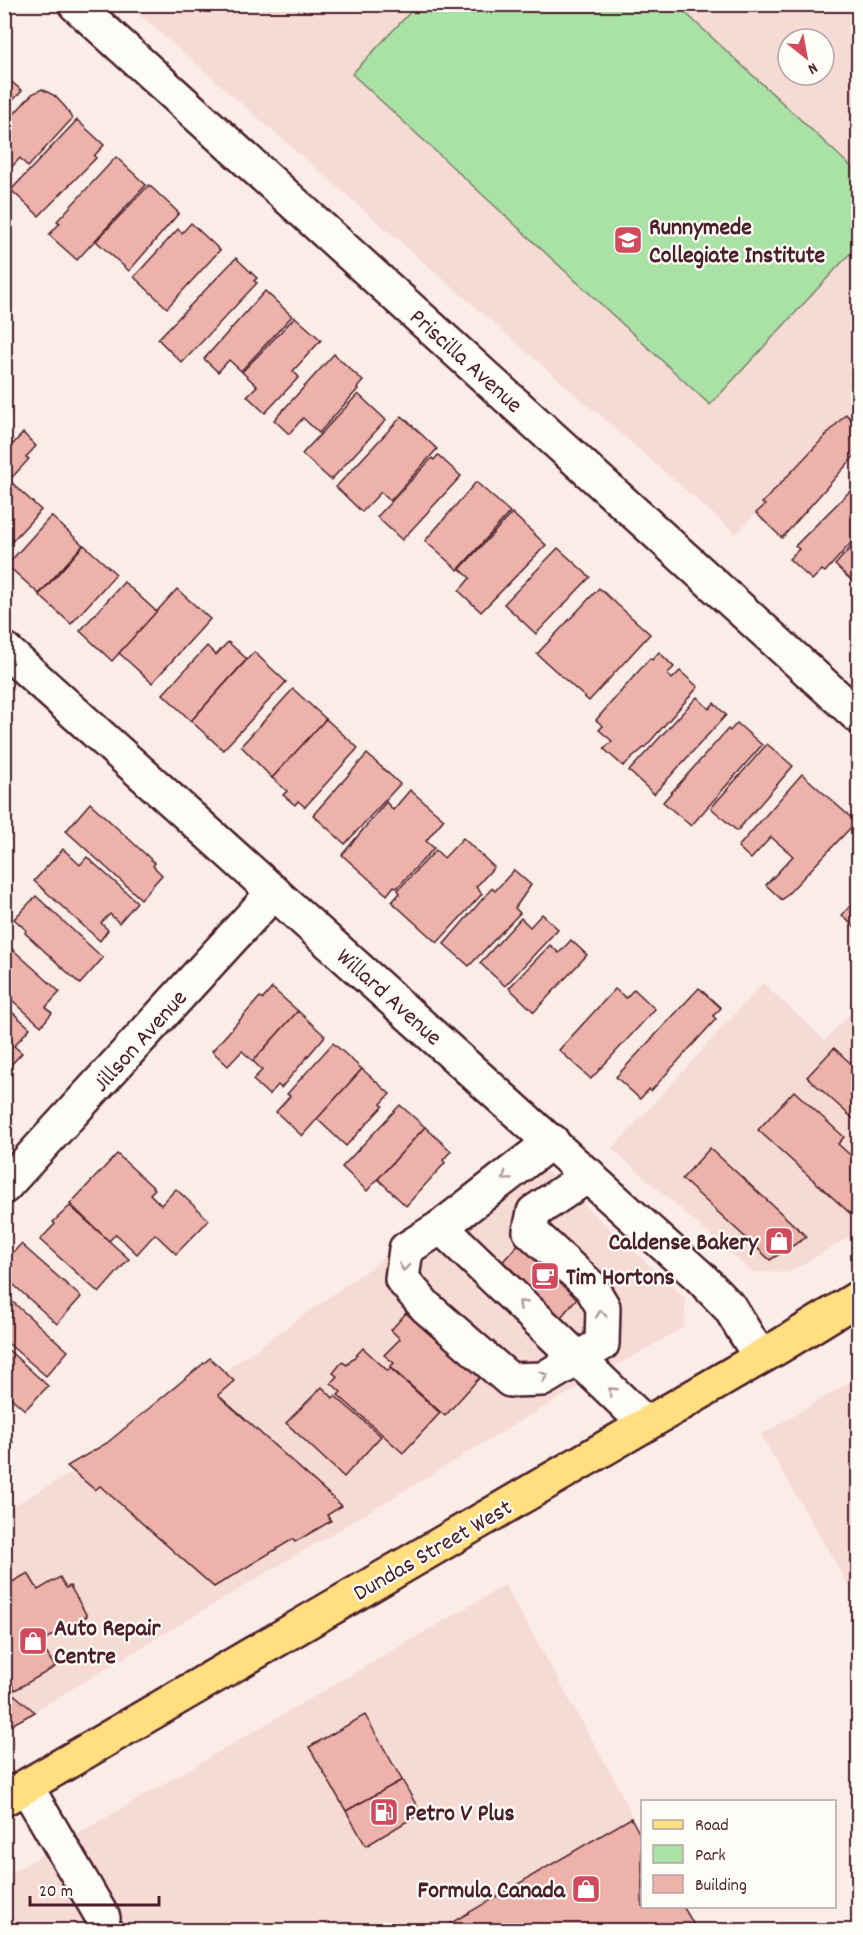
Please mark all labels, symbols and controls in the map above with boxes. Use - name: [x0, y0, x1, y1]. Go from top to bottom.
- north arrow: [776, 27, 836, 87]
- text: N: [803, 56, 822, 80]
- place label: Runnymede Collegiate Institute: [649, 212, 826, 274]
- school or university icon: Runnymede Collegiate Institute: [612, 224, 644, 256]
- street label: Priscilla Avenue: [401, 302, 529, 422]
- street label: Willard Avenue: [328, 941, 448, 1055]
- street label: Jillson Avenue: [86, 983, 197, 1101]
- one-way arrow: [502, 1170, 513, 1181]
- shop icon: Caldense Bakery: [763, 1225, 795, 1257]
- place label: Caldense Bakery: [608, 1227, 759, 1261]
- cafe icon: Tim Hortons: [529, 1260, 561, 1292]
- one-way arrow: [398, 1262, 410, 1271]
- place label: Tim Hortons: [566, 1262, 675, 1296]
- one-way arrow: [518, 1300, 528, 1311]
- one-way arrow: [595, 1309, 608, 1318]
- one-way arrow: [538, 1371, 548, 1383]
- one-way arrow: [608, 1388, 619, 1399]
- street label: Dundas Street West: [347, 1492, 520, 1611]
- place label: Auto Repair Centre: [54, 1613, 161, 1675]
- shop icon: Auto Repair Centre: [17, 1625, 49, 1657]
- fuel station icon: Petro V Plus: [368, 1796, 400, 1828]
- place label: Petro V Plus: [405, 1798, 515, 1832]
- legend: [641, 1800, 836, 1908]
- text: Road: [695, 1814, 729, 1839]
- text: Park: [695, 1844, 726, 1869]
- scale bar: [30, 1869, 159, 1907]
- shop icon: Formula Canada: [570, 1873, 602, 1905]
- text: Building: [695, 1874, 747, 1899]
- place label: Formula Canada: [417, 1875, 566, 1909]
- text: 20 m: [39, 1880, 73, 1905]

